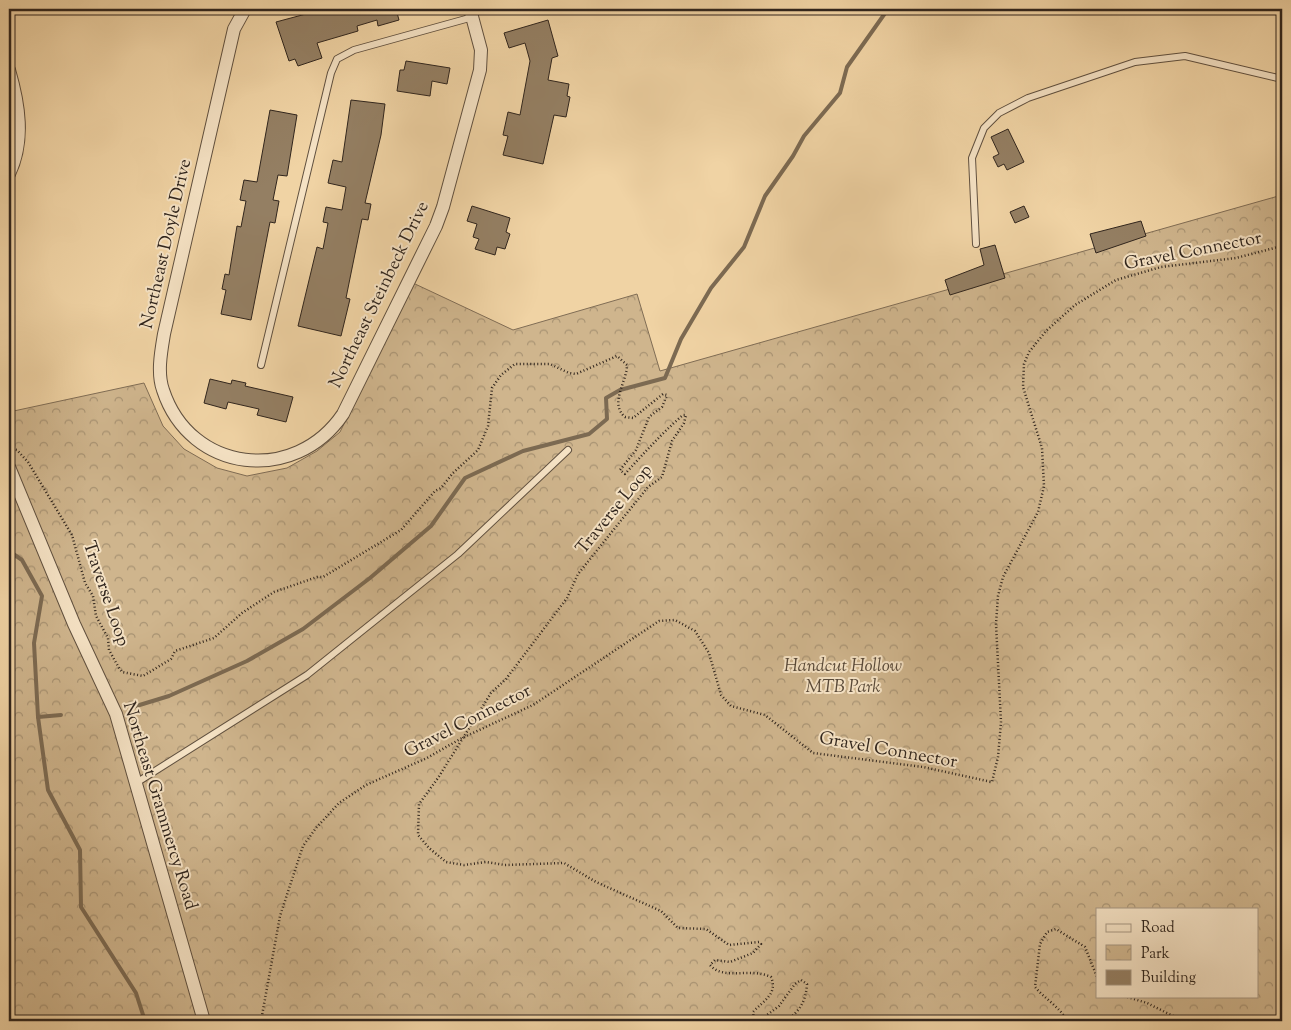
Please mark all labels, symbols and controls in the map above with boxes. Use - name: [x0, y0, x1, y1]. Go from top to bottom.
- street label: Northeast Doyle Drive: [135, 156, 199, 332]
- street label: Northeast Steinbeck Drive: [323, 197, 437, 393]
- street label: Gravel Connector: [1122, 226, 1264, 278]
- street label: Traverse Loop: [570, 459, 660, 561]
- street label: Traverse Loop: [75, 538, 135, 650]
- park label: Handcut Hollow MTB Park: [784, 654, 902, 701]
- street label: Gravel Connector: [400, 679, 536, 765]
- street label: Northeast Grammercy Road: [115, 699, 203, 913]
- street label: Gravel Connector: [817, 726, 959, 776]
- legend: [1096, 908, 1258, 998]
- text: Road: [1141, 918, 1175, 939]
- text: Park: [1141, 944, 1170, 965]
- text: Building: [1141, 968, 1196, 989]

